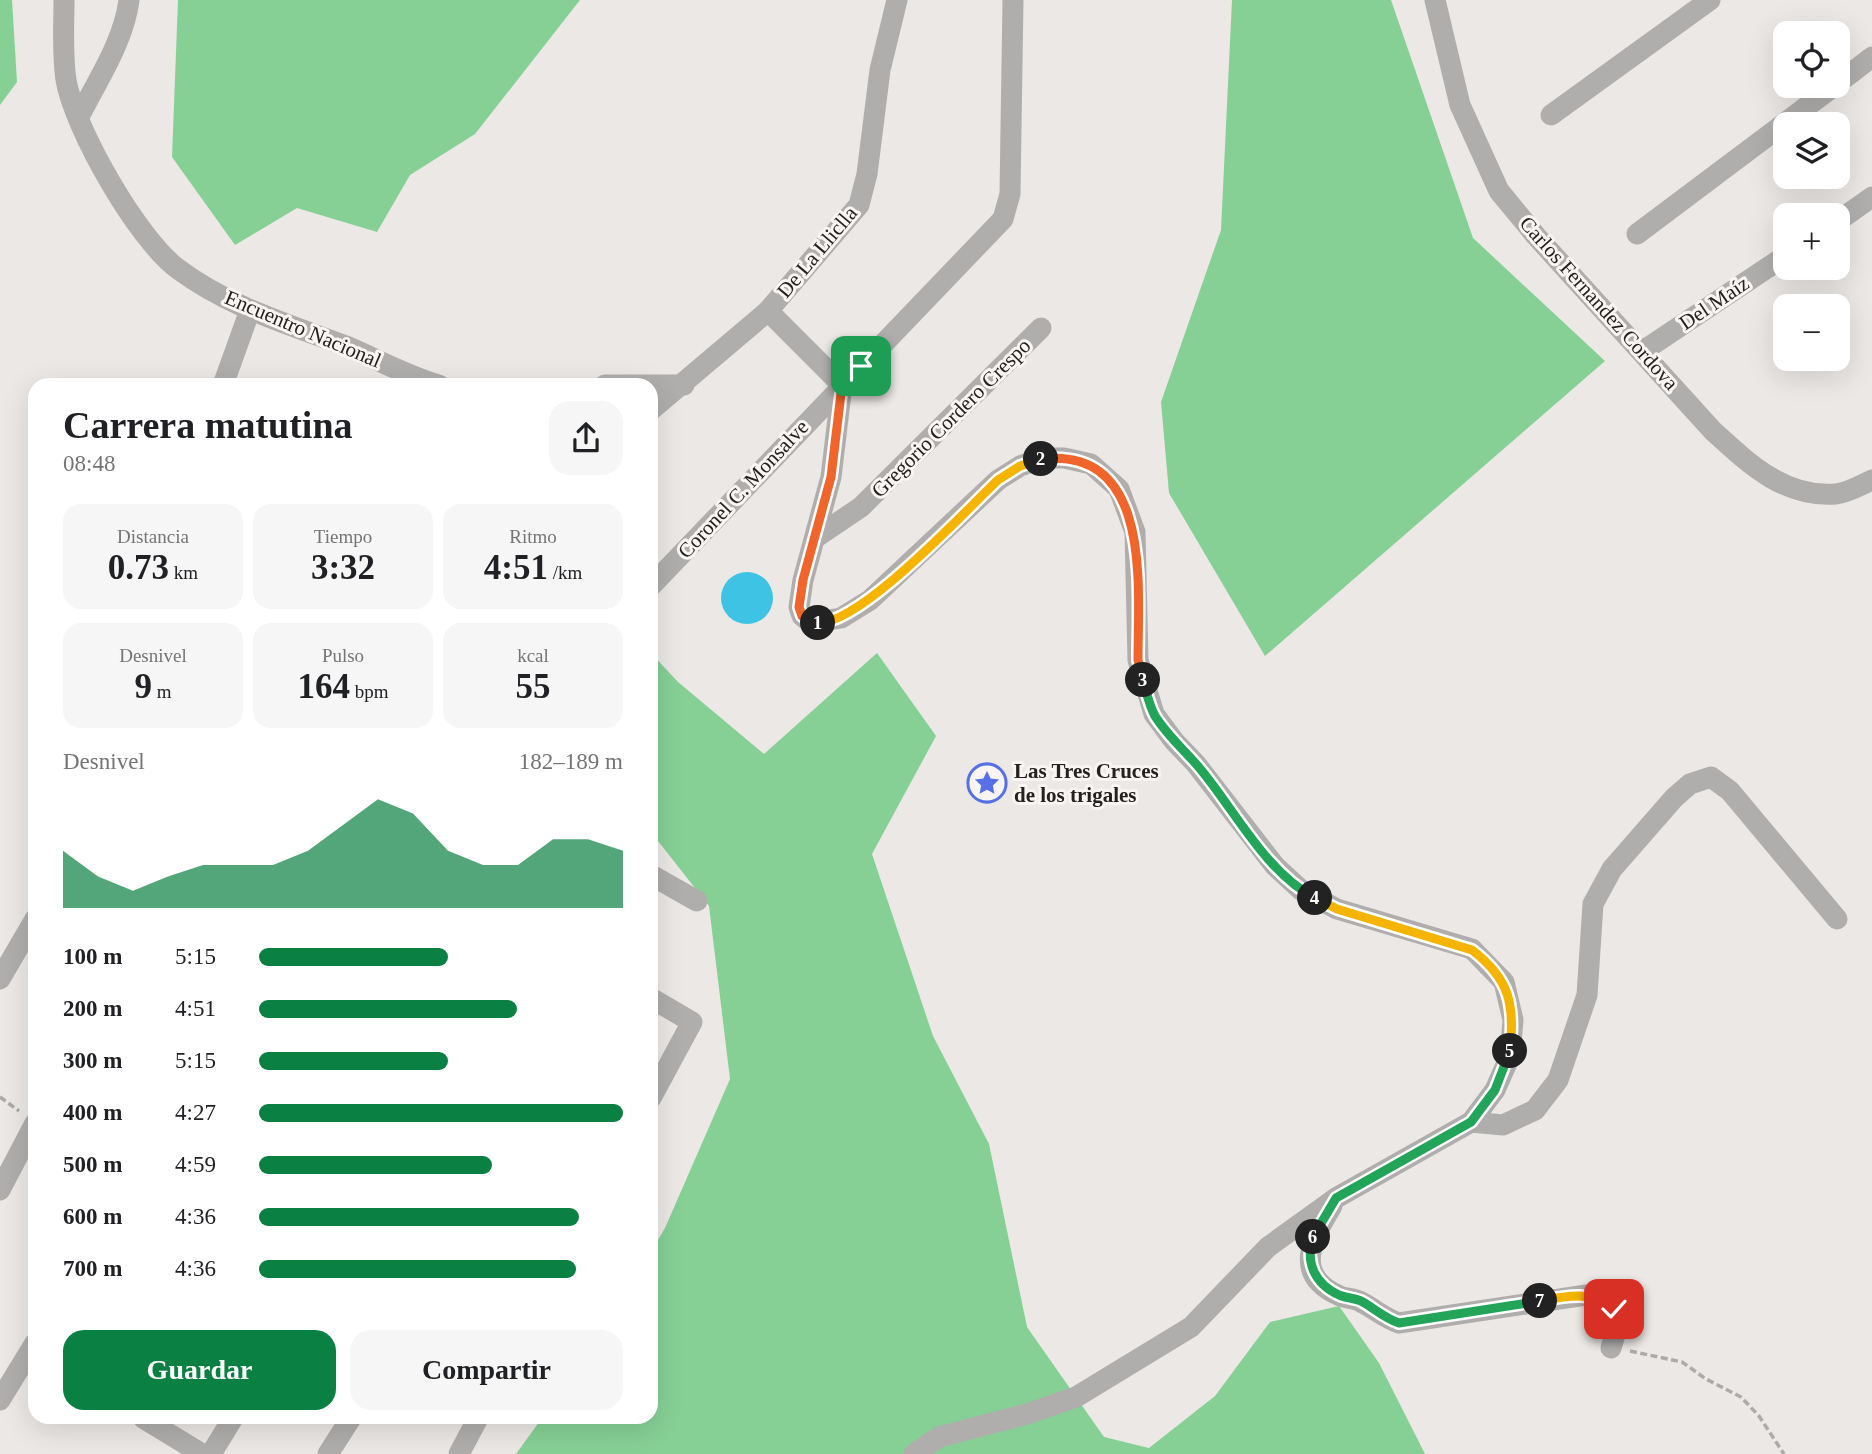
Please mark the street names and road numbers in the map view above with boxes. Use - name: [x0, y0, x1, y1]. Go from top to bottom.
- street label: De La Lliclla: [772, 201, 863, 303]
- street label: Carlos Fernandez Cordova: [1515, 211, 1684, 395]
- street label: Del Maíz: [1675, 271, 1753, 335]
- street label: Encuentro Nacional: [221, 285, 385, 373]
- street label: Gregorio Cordero Crespo: [867, 334, 1035, 502]
- street label: Coronel C. Monsalve: [673, 415, 813, 563]

